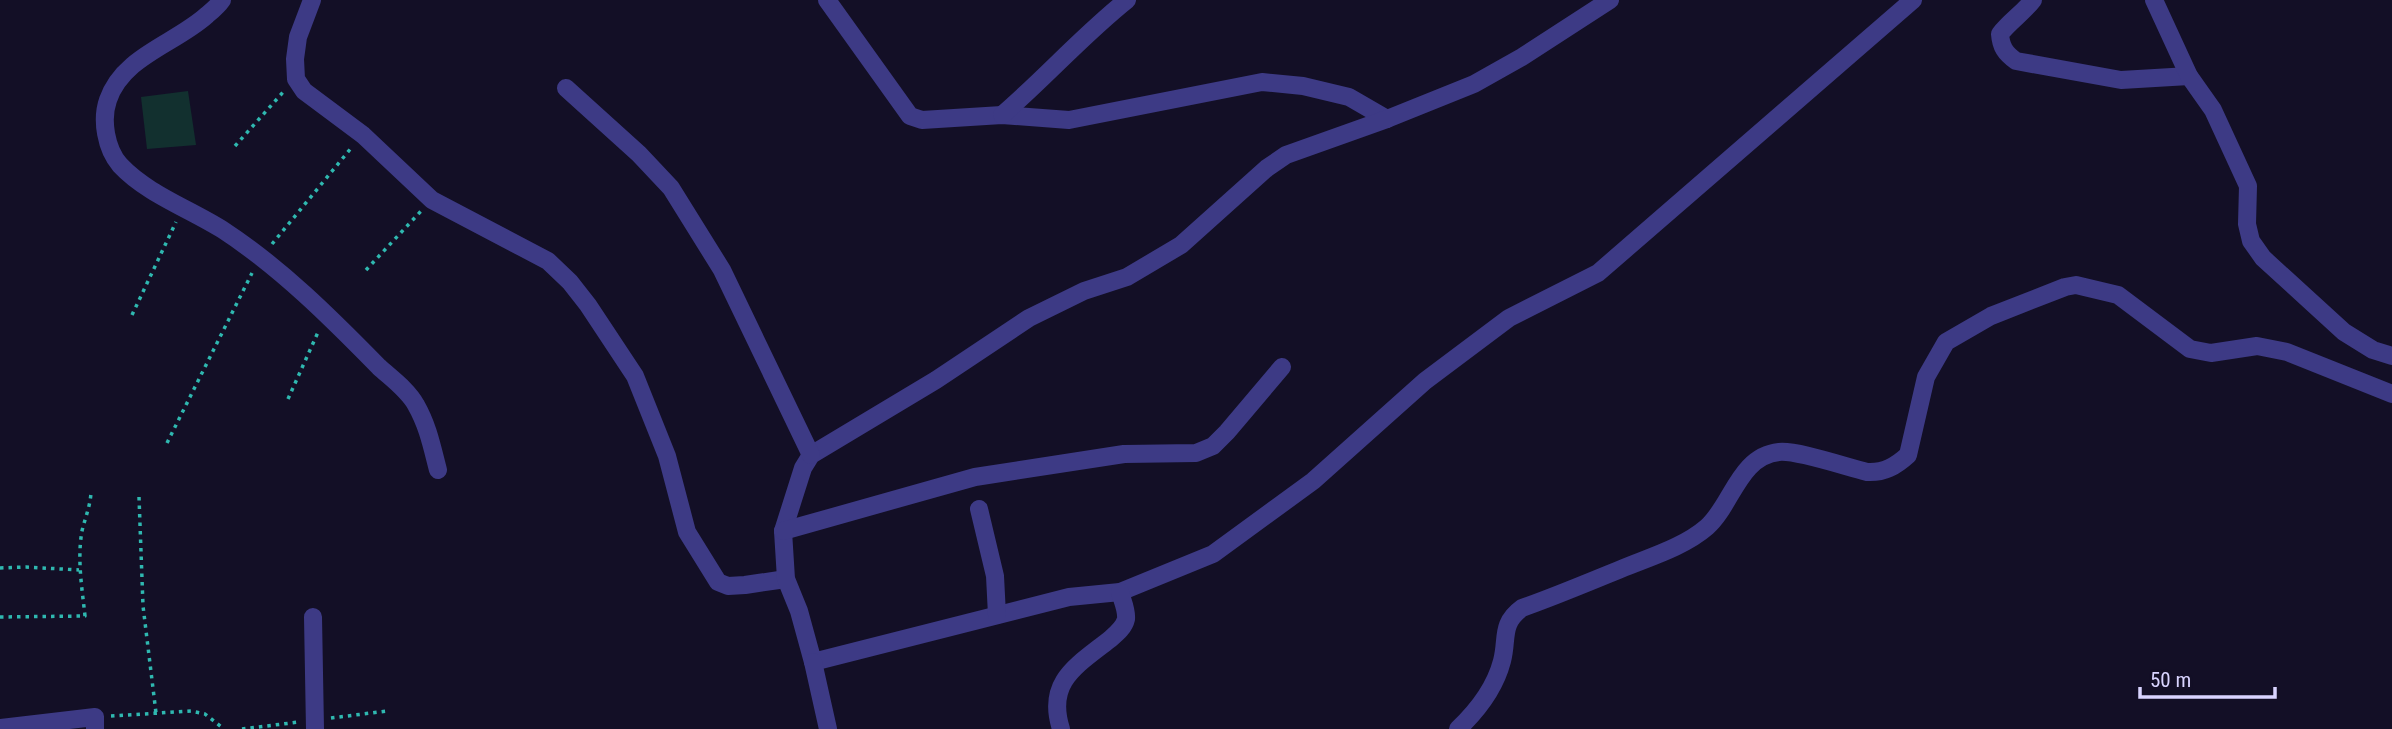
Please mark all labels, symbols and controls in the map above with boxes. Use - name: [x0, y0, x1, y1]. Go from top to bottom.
- scale bar: [2140, 656, 2275, 700]
- text: 50 m: [2150, 668, 2191, 692]

